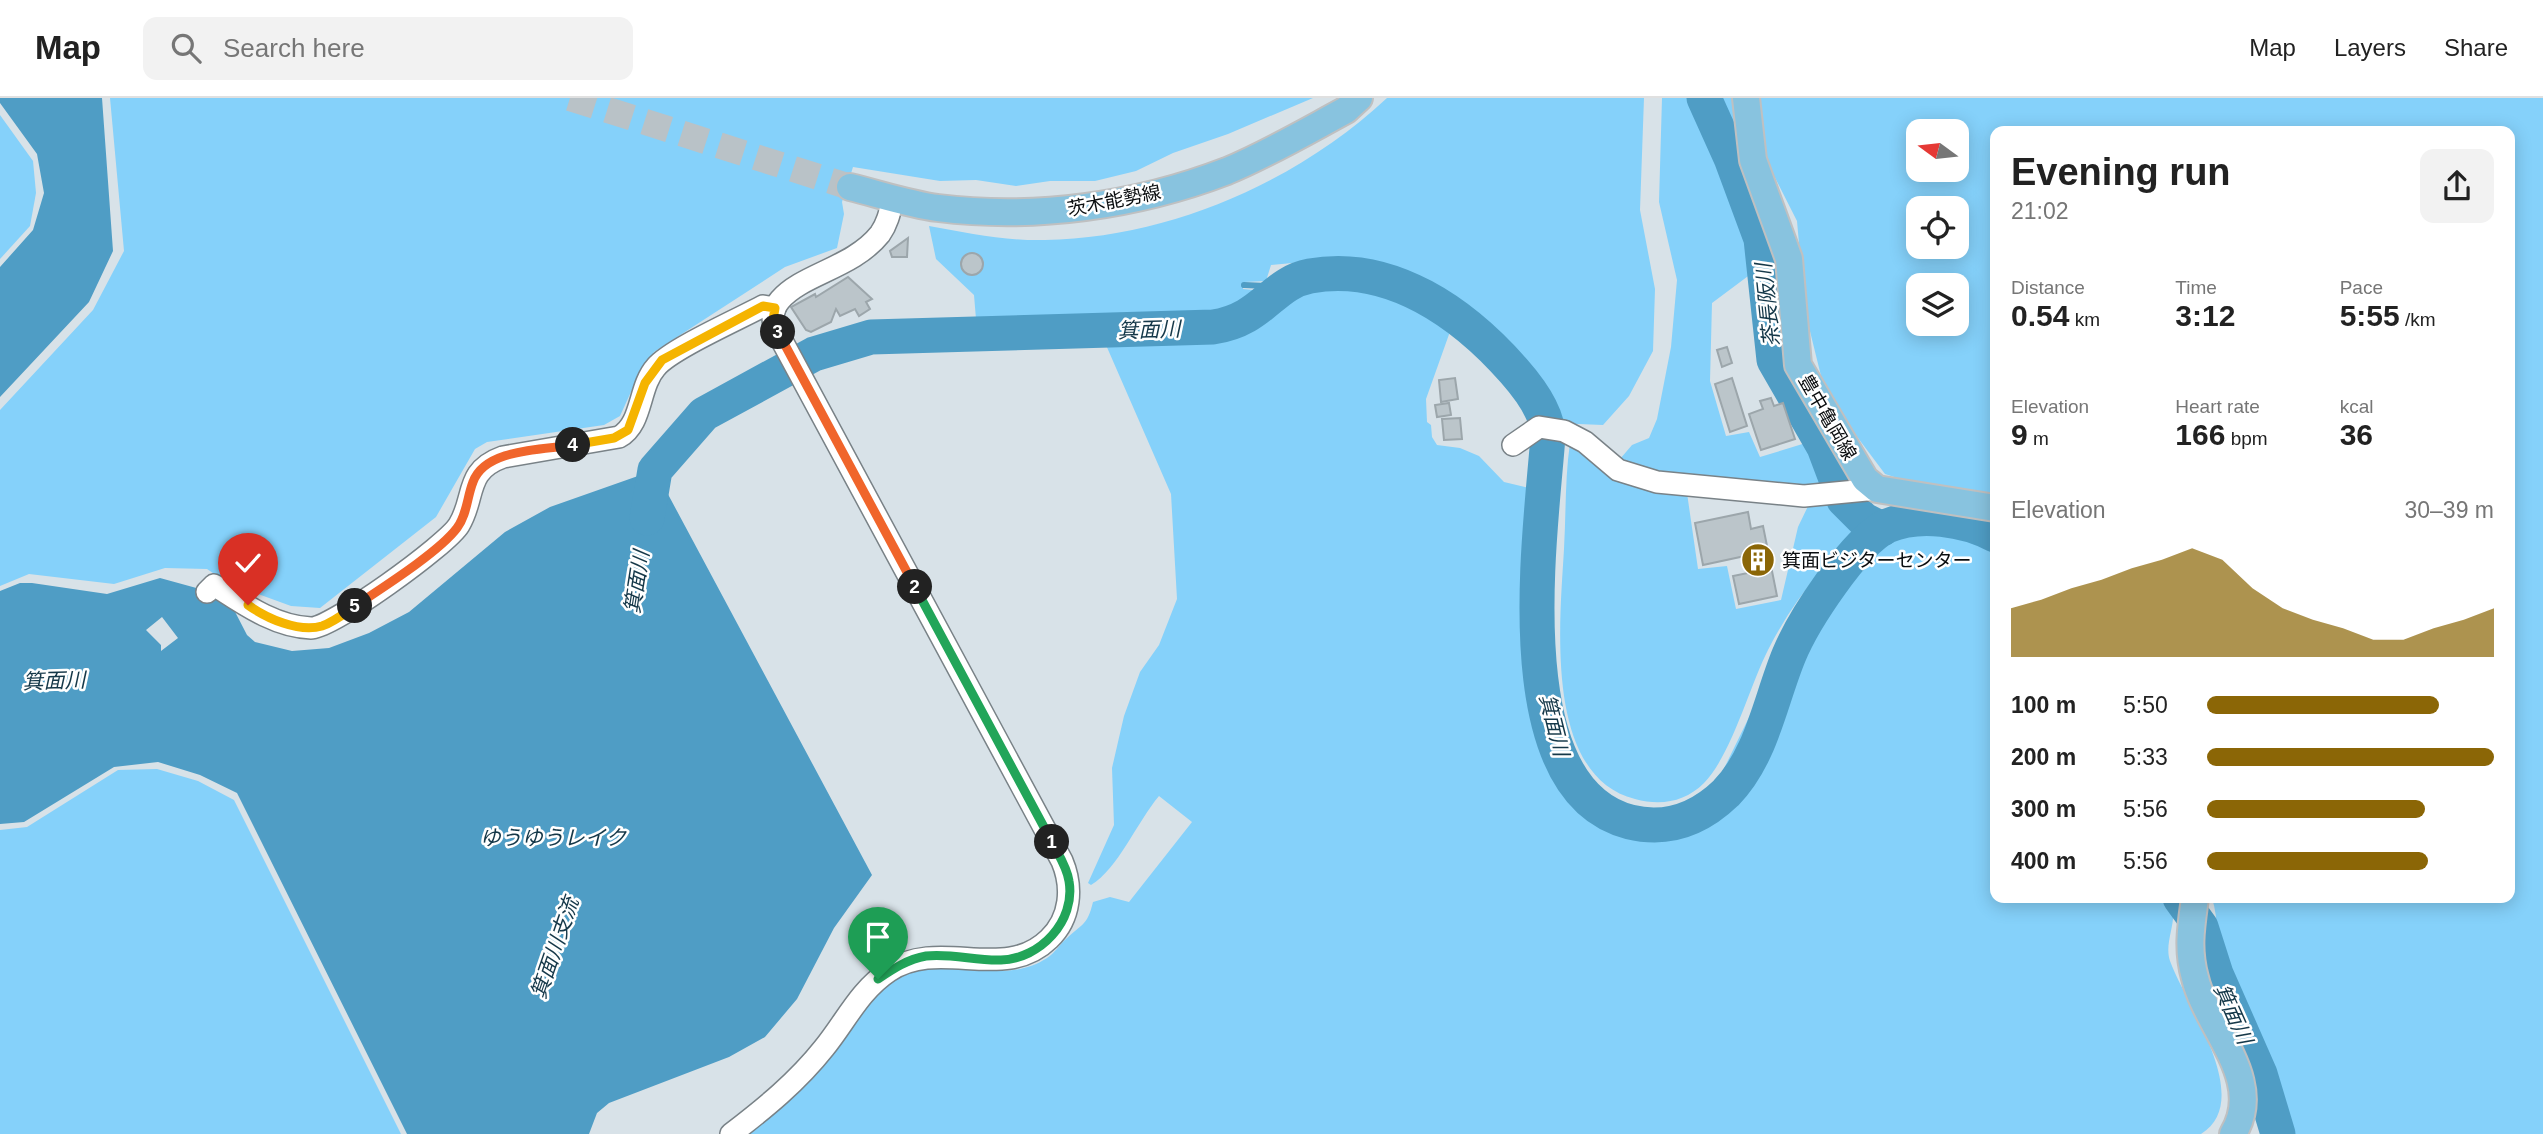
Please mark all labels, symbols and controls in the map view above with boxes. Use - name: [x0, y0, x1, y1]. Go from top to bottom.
- search box: [143, 17, 633, 80]
- text: Map: [35, 29, 101, 66]
- icon: search: [167, 29, 205, 67]
- text: Search here: [223, 33, 365, 63]
- text: Map: [2249, 34, 2296, 61]
- text: Layers: [2334, 34, 2406, 61]
- text: Share: [2444, 34, 2508, 61]
- north arrow: [1906, 119, 1969, 182]
- map controls: [1906, 119, 1969, 336]
- button: share: [2420, 149, 2494, 223]
- text: Evening run: [2011, 151, 2231, 193]
- street label: 茨木能勢線: [1065, 181, 1163, 220]
- button: locate: [1906, 196, 1969, 259]
- text: 21:02: [2011, 198, 2069, 224]
- water label: 茶長阪川: [1751, 260, 1783, 348]
- button: layers: [1906, 273, 1969, 336]
- text: Distance: [2011, 277, 2085, 298]
- text: Time: [2175, 277, 2217, 298]
- text: Pace: [2340, 277, 2383, 298]
- text: 0.54: [2011, 299, 2069, 332]
- text: 3:12: [2175, 299, 2235, 332]
- text: 5:55: [2340, 299, 2400, 332]
- text: km: [2069, 309, 2100, 330]
- text: /km: [2400, 309, 2436, 330]
- pin: 3: [760, 314, 796, 350]
- water label: 箕面川: [1117, 317, 1183, 342]
- text: 3: [772, 321, 783, 342]
- street label: 豊中亀岡線: [1795, 371, 1860, 464]
- text: Elevation: [2011, 396, 2089, 417]
- text: Heart rate: [2175, 396, 2260, 417]
- text: kcal: [2340, 396, 2373, 417]
- text: 9: [2011, 418, 2028, 451]
- text: 166: [2175, 418, 2225, 451]
- text: 36: [2340, 418, 2373, 451]
- pin: 4: [556, 428, 590, 462]
- text: m: [2028, 428, 2049, 449]
- text: bpm: [2225, 428, 2268, 449]
- text: 4: [567, 434, 578, 455]
- text: Elevation: [2011, 497, 2106, 523]
- text: 30–39 m: [2404, 497, 2494, 523]
- pin: [218, 533, 278, 605]
- building icon: 箕面ビジターセンター: [1739, 541, 1777, 579]
- icon: check: [229, 544, 267, 582]
- water label: 箕面川: [620, 547, 653, 615]
- place label: 箕面ビジターセンター: [1782, 550, 1972, 571]
- pin: 2: [898, 570, 932, 604]
- text: 2: [909, 576, 920, 597]
- pin: 5: [338, 588, 372, 624]
- text: 5: [349, 595, 360, 616]
- water label: 箕面川: [22, 668, 88, 693]
- water label: 箕面川: [1536, 692, 1574, 760]
- text: 100 m: [2011, 692, 2076, 718]
- text: 5:50: [2123, 692, 2168, 718]
- text: 200 m: [2011, 744, 2076, 770]
- text: 5:33: [2123, 744, 2168, 770]
- text: 300 m: [2011, 796, 2076, 822]
- text: 5:56: [2123, 796, 2168, 822]
- pin: 1: [1034, 824, 1070, 860]
- water label: ゆうゆうレイク: [480, 826, 627, 849]
- text: 1: [1046, 831, 1057, 852]
- text: 400 m: [2011, 848, 2076, 874]
- text: 5:56: [2123, 848, 2168, 874]
- water label: 箕面川支流: [527, 892, 583, 1001]
- pin: [848, 907, 908, 979]
- icon: arrive: [859, 918, 897, 956]
- water label: 箕面川: [2210, 980, 2258, 1049]

